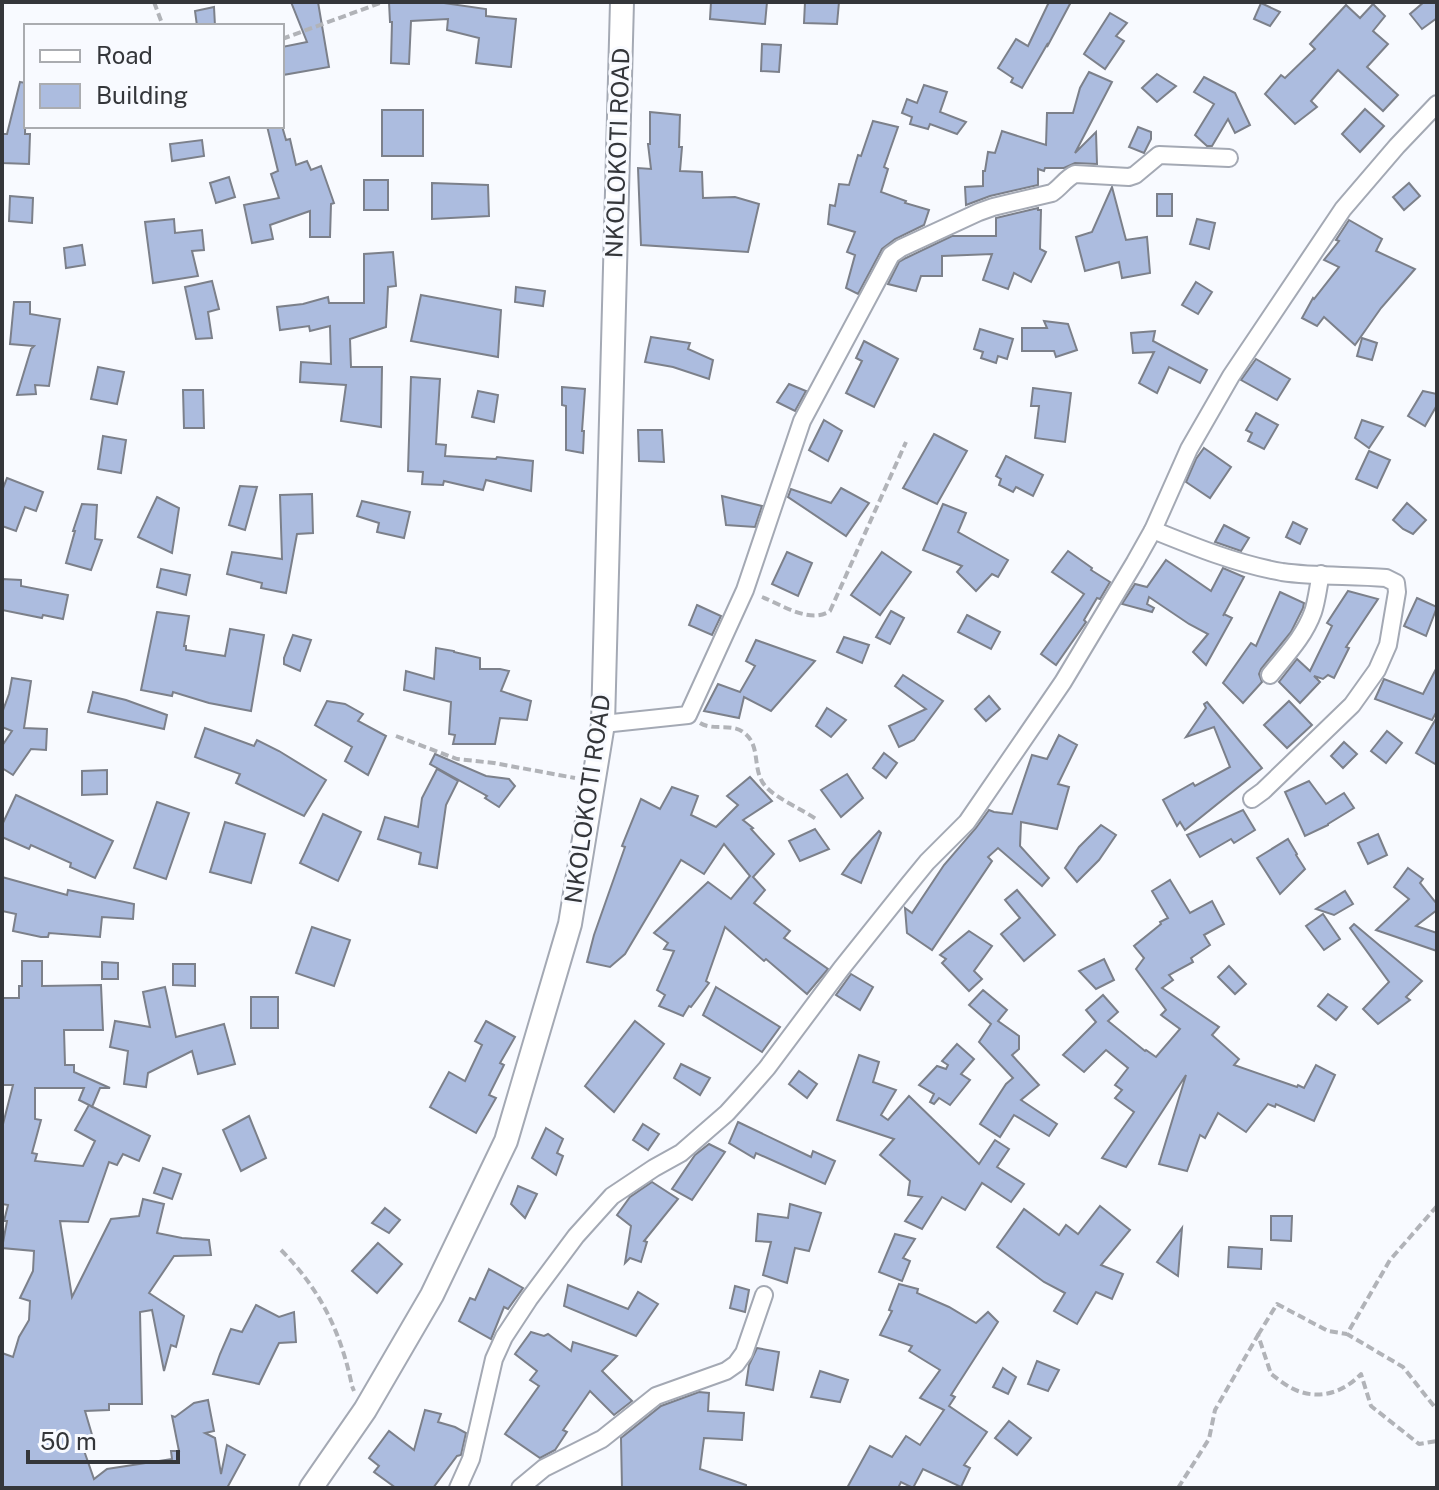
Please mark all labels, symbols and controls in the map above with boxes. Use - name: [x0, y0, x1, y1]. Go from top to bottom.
- legend: [24, 24, 284, 128]
- text: Road: [96, 41, 153, 69]
- street label: NKOLOKOTI ROAD: [599, 47, 635, 259]
- text: Building: [96, 81, 188, 109]
- street label: NKOLOKOTI ROAD: [558, 693, 616, 905]
- scale bar: [28, 1414, 178, 1464]
- text: 50 m: [40, 1427, 97, 1455]

